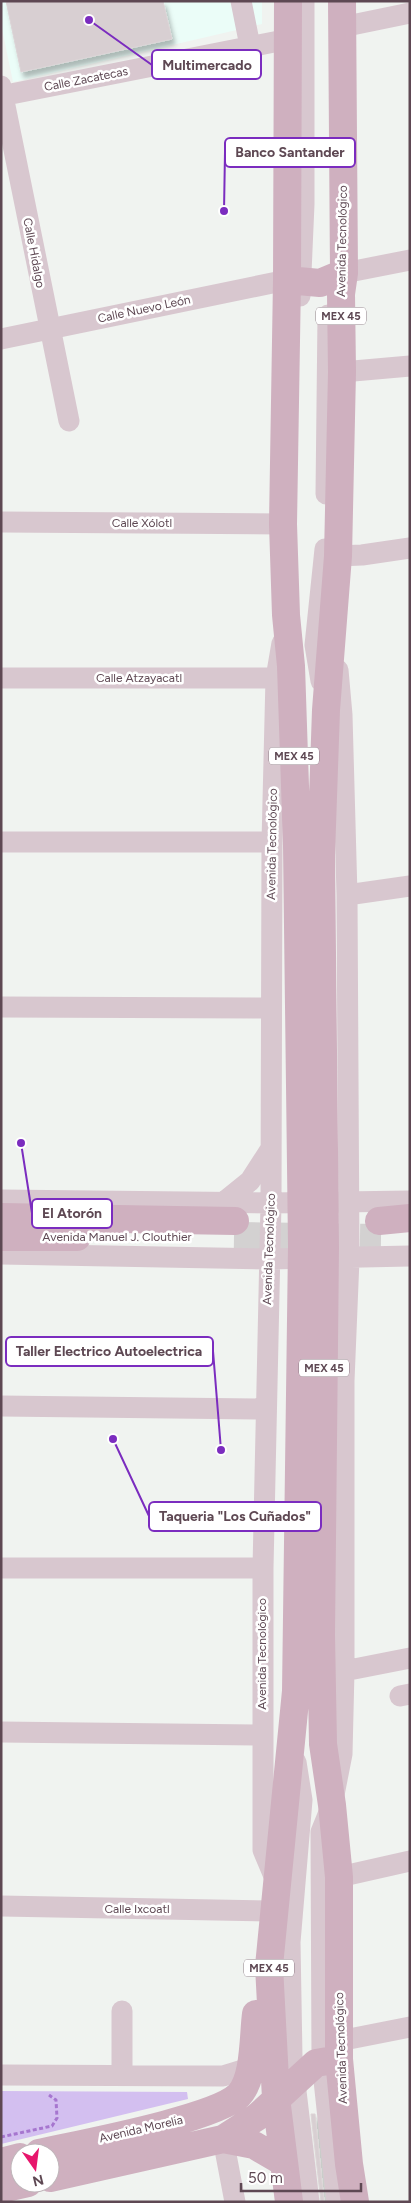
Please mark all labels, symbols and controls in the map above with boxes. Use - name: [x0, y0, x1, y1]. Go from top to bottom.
- callout: Multimercado: [152, 50, 261, 79]
- text: Multimercado: [162, 57, 252, 74]
- street label: Calle Zacatecas: [43, 64, 130, 94]
- callout: Banco Santander: [225, 138, 355, 167]
- text: Banco Santander: [235, 144, 345, 161]
- street label: Avenida Tecnológico: [334, 185, 350, 297]
- street label: Calle Hidalgo: [20, 217, 48, 289]
- street label: Calle Nuevo León: [96, 292, 192, 326]
- road number: MEX 45: [316, 308, 366, 324]
- street label: Calle Xólotl: [112, 516, 172, 530]
- street label: Calle Atzayacatl: [96, 671, 182, 685]
- road number: MEX 45: [269, 748, 319, 764]
- street label: Avenida Tecnológico: [264, 788, 280, 900]
- street label: Avenida Tecnológico: [260, 1193, 278, 1305]
- callout: El Atorón: [32, 1199, 112, 1228]
- text: El Atorón: [42, 1205, 102, 1222]
- street label: Avenida Manuel J. Clouthier: [42, 1230, 192, 1244]
- callout: Taller Electrico Autoelectrica: [6, 1337, 213, 1366]
- text: Taller Electrico Autoelectrica: [16, 1343, 202, 1360]
- road number: MEX 45: [299, 1360, 349, 1376]
- callout: Taqueria "Los Cuñados": [149, 1502, 321, 1531]
- text: Taqueria "Los Cuñados": [159, 1508, 311, 1525]
- street label: Avenida Tecnológico: [255, 1598, 269, 1710]
- street label: Calle Ixcoatl: [104, 1902, 170, 1916]
- road number: MEX 45: [244, 1960, 294, 1976]
- street label: Avenida Tecnológico: [332, 1992, 350, 2104]
- street label: Avenida Morelia: [98, 2113, 184, 2145]
- north arrow: [10, 2143, 60, 2193]
- scale bar: [241, 2160, 361, 2192]
- text: 50 m: [248, 2169, 283, 2187]
- text: N: [31, 2171, 45, 2190]

